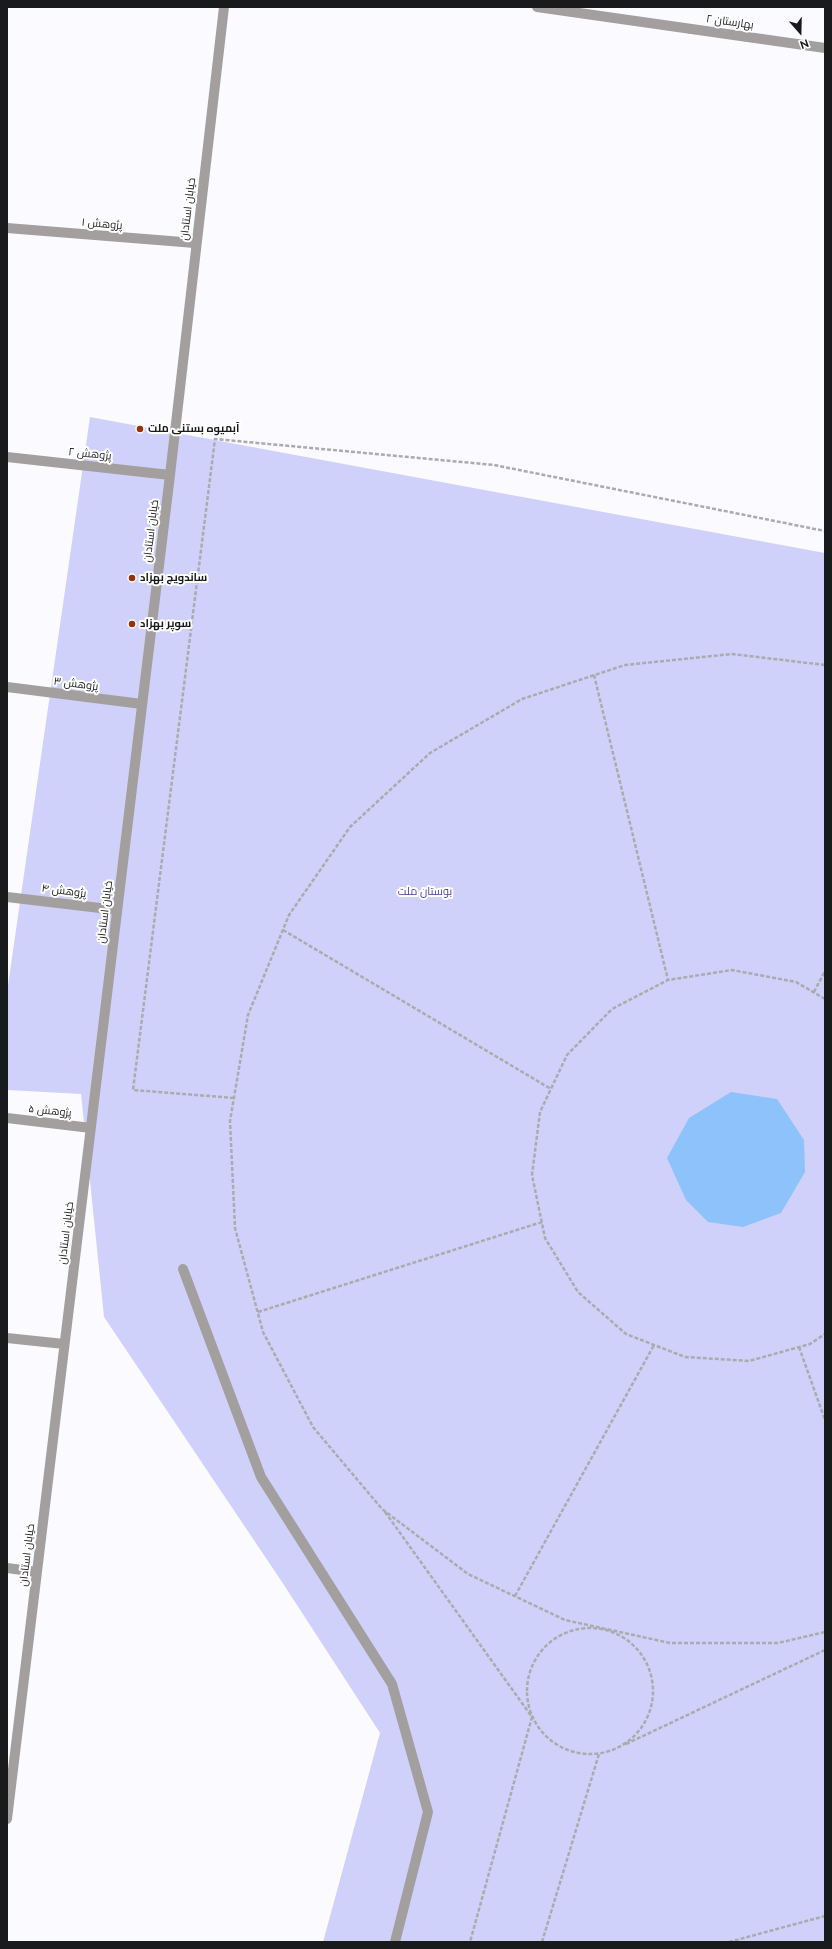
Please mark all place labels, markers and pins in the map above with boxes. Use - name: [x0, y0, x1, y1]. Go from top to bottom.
- place label: آبمیوه بستنی ملت: [148, 422, 239, 436]
- marker: آبمیوه بستنی ملت: [135, 424, 145, 434]
- place label: ساندویچ بهزاد: [140, 571, 207, 585]
- marker: ساندویچ بهزاد: [127, 573, 137, 583]
- place label: سوپر بهزاد: [140, 617, 191, 631]
- marker: سوپر بهزاد: [127, 619, 137, 629]

